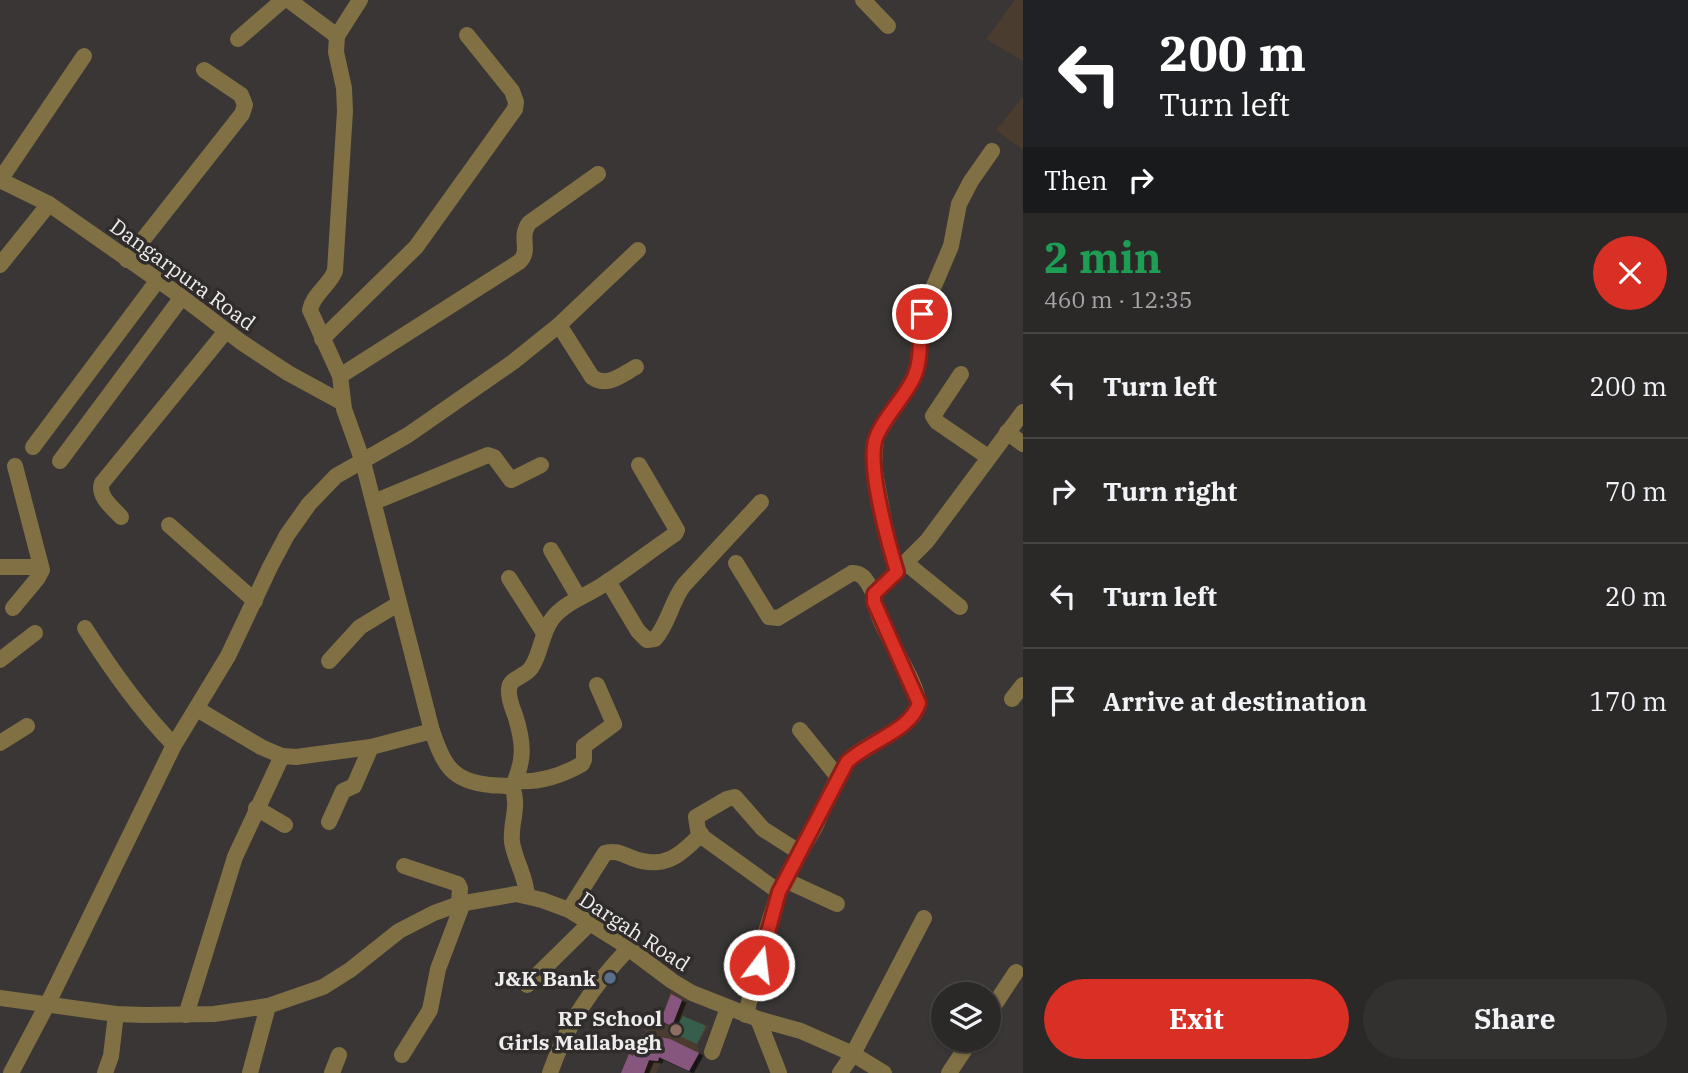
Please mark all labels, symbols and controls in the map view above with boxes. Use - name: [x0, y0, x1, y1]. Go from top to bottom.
- text: 200 m: [1159, 21, 1306, 84]
- icon: left: [1044, 28, 1135, 119]
- text: Turn left: [1159, 83, 1290, 125]
- icon: right: [1122, 161, 1160, 199]
- text: Then: [1044, 163, 1108, 197]
- street label: Dangarpura Road: [105, 212, 262, 336]
- text: 2 min: [1044, 230, 1162, 285]
- button: close: [1593, 236, 1667, 310]
- pin: [892, 284, 952, 344]
- text: 460 m · 12:35: [1044, 284, 1193, 314]
- icon: arrive: [903, 295, 941, 333]
- icon: left: [1044, 367, 1082, 405]
- text: Turn left: [1103, 369, 1217, 403]
- text: 200 m: [1589, 369, 1667, 403]
- icon: right: [1044, 472, 1082, 510]
- text: Turn right: [1103, 474, 1237, 508]
- text: 70 m: [1605, 474, 1667, 508]
- icon: left: [1044, 577, 1082, 615]
- text: Turn left: [1103, 579, 1217, 613]
- text: 20 m: [1605, 579, 1667, 613]
- icon: arrive: [1044, 682, 1082, 720]
- text: Arrive at destination: [1103, 684, 1367, 718]
- text: 170 m: [1589, 684, 1667, 718]
- street label: Dargah Road: [574, 885, 696, 977]
- position arrow: [722, 928, 796, 1002]
- place label: J&K Bank: [495, 964, 596, 992]
- marker: J&K Bank: [602, 970, 618, 986]
- button: Exit: [1044, 979, 1349, 1059]
- button: Share: [1363, 979, 1667, 1059]
- map controls: [931, 982, 1001, 1052]
- button: layers: [931, 982, 1001, 1052]
- place label: RP School Girls Mallabagh: [498, 1004, 662, 1056]
- marker: RP School Girls Mallabagh: [668, 1022, 684, 1038]

